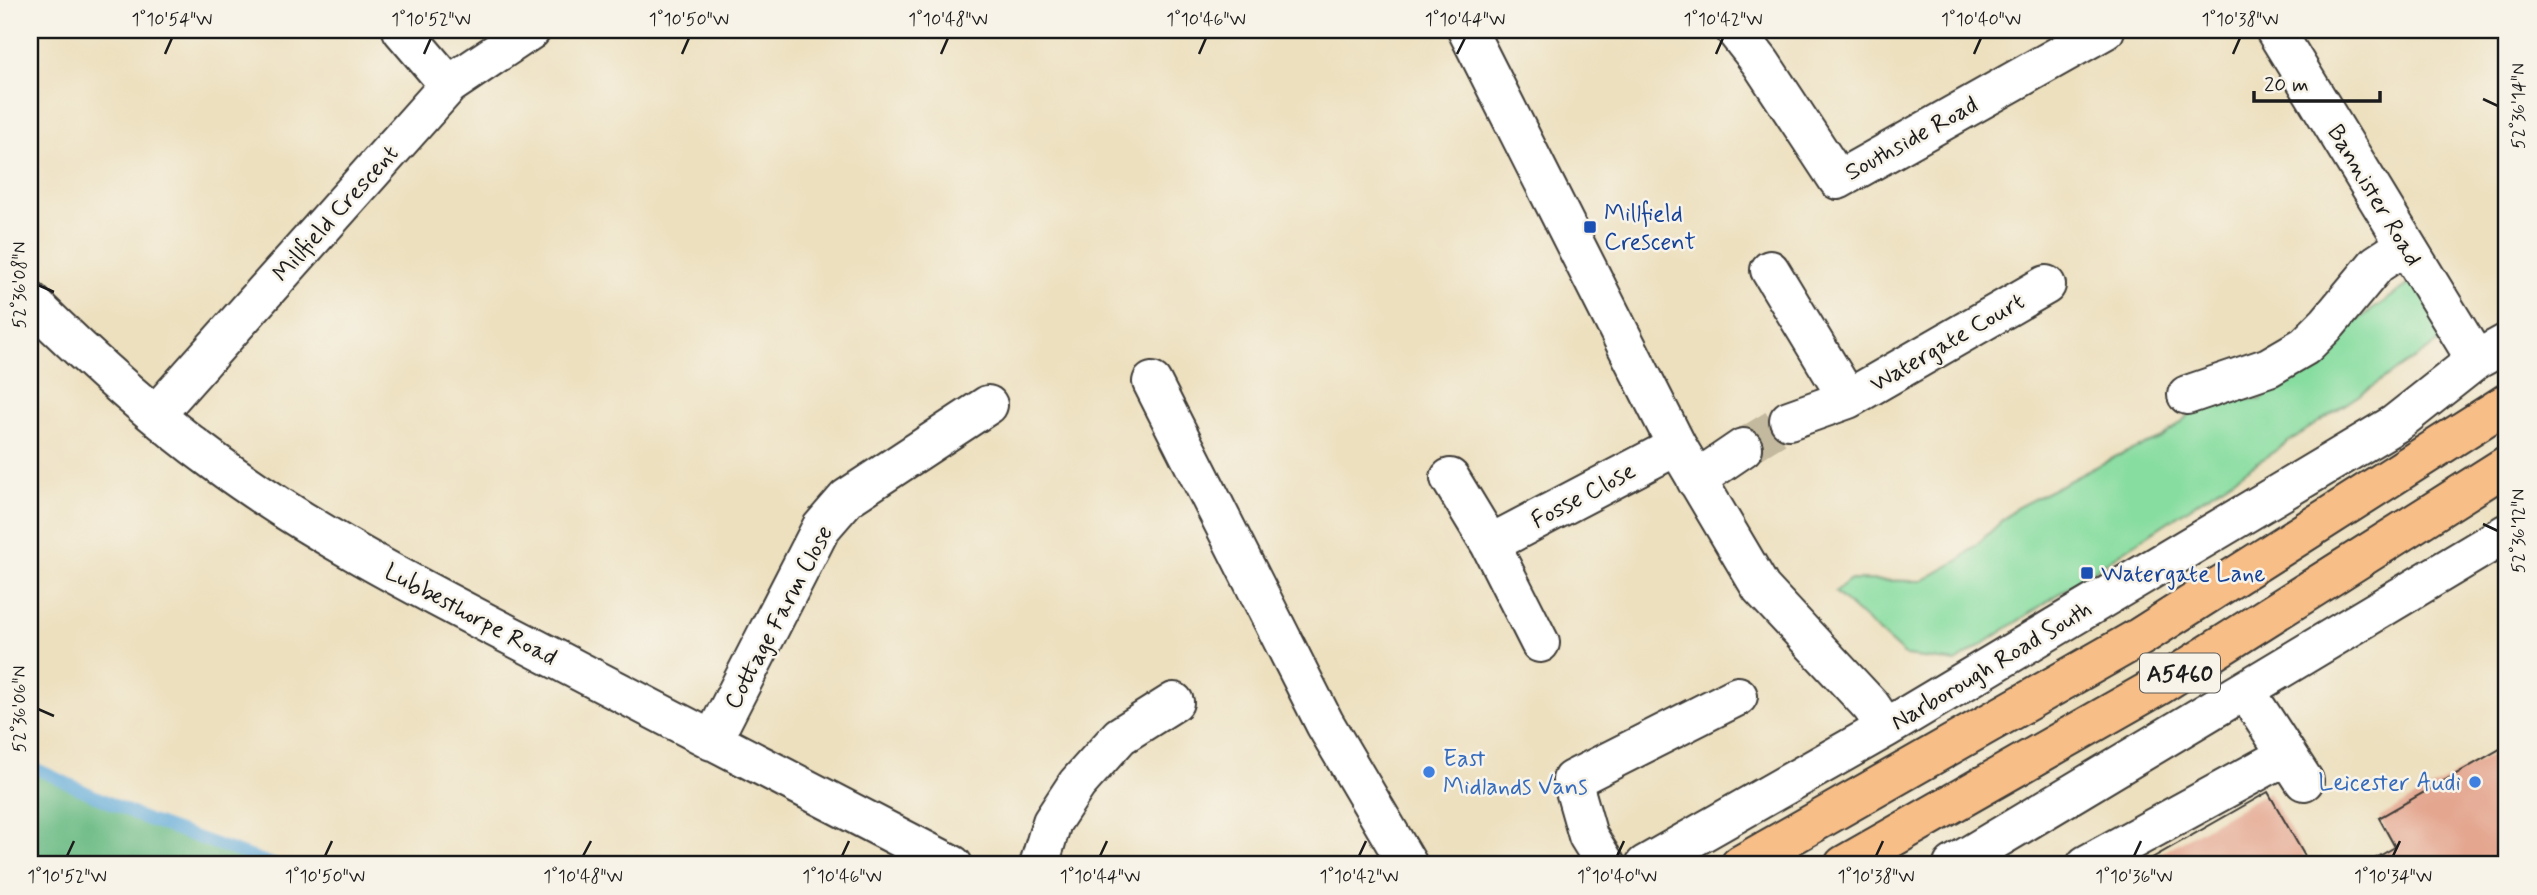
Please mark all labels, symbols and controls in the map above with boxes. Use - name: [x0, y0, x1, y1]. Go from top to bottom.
- text: 1°10'54"W: [132, 8, 212, 32]
- text: 1°10'52"W: [391, 8, 471, 32]
- text: 1°10'50"W: [649, 8, 729, 32]
- text: 1°10'48"W: [908, 8, 988, 32]
- text: 1°10'46"W: [1166, 8, 1246, 32]
- text: 1°10'44"W: [1425, 8, 1505, 32]
- text: 1°10'42"W: [1683, 8, 1763, 32]
- text: 1°10'40"W: [1941, 8, 2021, 32]
- text: 1°10'38"W: [2201, 8, 2279, 32]
- scale bar: [2254, 60, 2380, 104]
- text: 52°36'14"N: [2507, 63, 2531, 149]
- text: 20 m: [2264, 71, 2309, 99]
- street label: Southside Road: [1840, 90, 1984, 189]
- street label: Bannister Road: [2319, 119, 2428, 272]
- street label: Millfield Crescent: [266, 139, 406, 289]
- place label: Millfield Crescent: [1604, 199, 1696, 258]
- marker: Millfield Crescent: [1582, 219, 1598, 235]
- text: 52°36'08"N: [8, 242, 32, 328]
- street label: Watergate Court: [1865, 286, 2031, 400]
- street label: Fosse Close: [1526, 456, 1641, 537]
- text: 52°36'12"N: [2507, 489, 2531, 573]
- street label: Cottage Farm Close: [718, 520, 841, 715]
- street label: Lubbesthorpe Road: [379, 557, 562, 674]
- place label: Watergate Lane: [2101, 559, 2266, 590]
- marker: Watergate Lane: [2079, 565, 2095, 581]
- street label: Narborough Road South: [1886, 594, 2098, 739]
- road number: A5460: [2140, 653, 2220, 692]
- text: 52°36'06"N: [8, 666, 32, 752]
- place label: East Midlands Vans: [1443, 744, 1588, 803]
- marker: East Midlands Vans: [1421, 764, 1437, 780]
- place label: Leicester Audi: [2318, 768, 2461, 799]
- marker: Leicester Audi: [2467, 774, 2483, 790]
- text: 1°10'52"W: [27, 865, 107, 889]
- text: 1°10'50"W: [285, 865, 365, 889]
- text: 1°10'48"W: [543, 865, 623, 889]
- text: 1°10'46"W: [802, 865, 882, 889]
- text: 1°10'44"W: [1060, 865, 1140, 889]
- text: 1°10'42"W: [1319, 865, 1399, 889]
- text: 1°10'40"W: [1577, 865, 1657, 889]
- text: 1°10'38"W: [1837, 865, 1915, 889]
- text: 1°10'36"W: [2095, 865, 2173, 889]
- text: 1°10'34"W: [2354, 865, 2432, 889]

